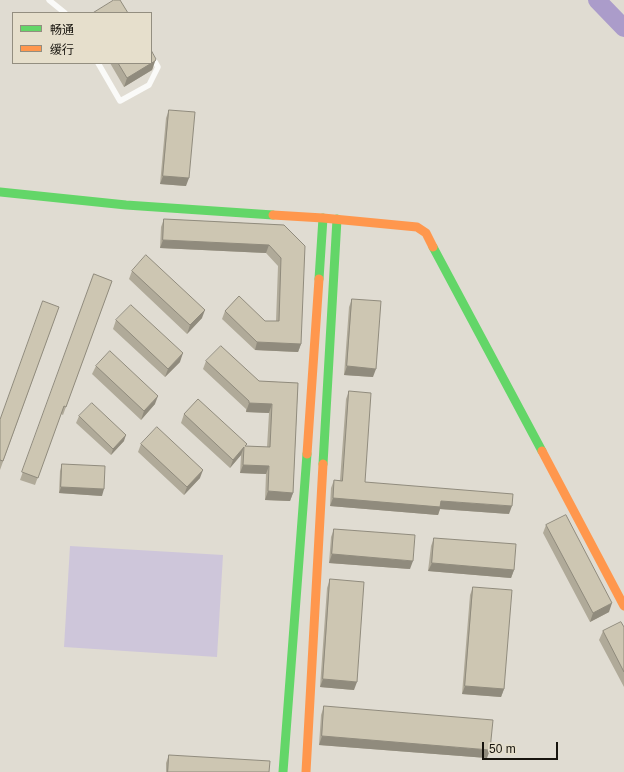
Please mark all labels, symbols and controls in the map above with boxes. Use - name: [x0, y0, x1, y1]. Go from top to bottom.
- legend: [12, 12, 152, 64]
- text: 畅通: [50, 23, 74, 37]
- text: 缓行: [50, 43, 74, 57]
- scale bar: [484, 734, 560, 760]
- text: 50 m: [489, 742, 516, 756]

